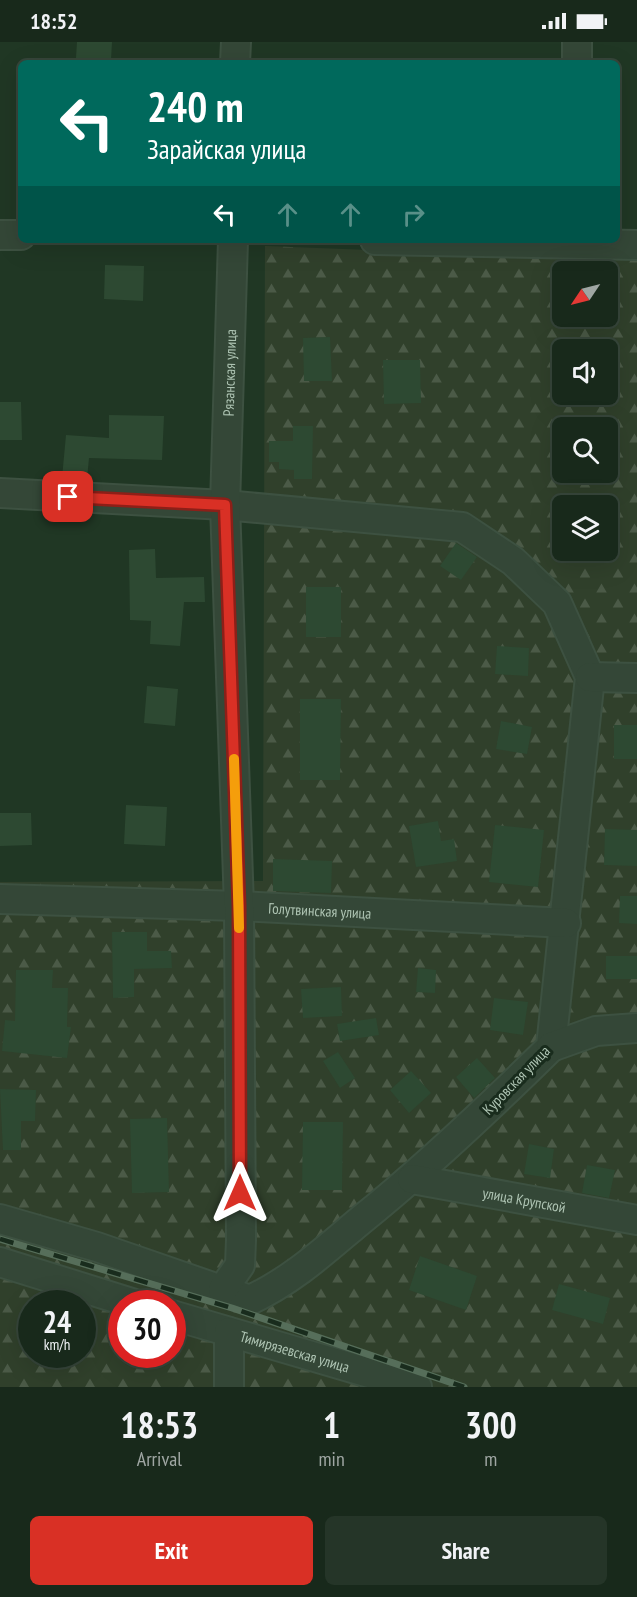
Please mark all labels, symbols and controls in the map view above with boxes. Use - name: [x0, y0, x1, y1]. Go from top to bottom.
- text: 18:52: [30, 7, 78, 35]
- text: 240 m: [147, 79, 244, 134]
- icon: left: [48, 84, 126, 162]
- text: Зарайская улица: [147, 132, 306, 166]
- icon: left: [208, 198, 241, 231]
- icon: ahead: [271, 198, 304, 231]
- icon: ahead: [334, 198, 367, 231]
- icon: right: [397, 198, 430, 231]
- north arrow: [552, 261, 618, 327]
- map controls: [552, 261, 618, 561]
- street label: Рязанская улица: [218, 329, 240, 417]
- button: sound: [552, 339, 618, 405]
- button: search: [552, 417, 618, 483]
- pin: [42, 471, 93, 522]
- icon: arrive: [51, 480, 84, 513]
- button: layers: [552, 495, 618, 561]
- street label: Голутвинская улица: [268, 898, 372, 922]
- street label: Куровская улица: [478, 1041, 554, 1119]
- position arrow: [208, 1161, 272, 1225]
- street label: улица Крупской: [481, 1183, 567, 1216]
- speed limit sign: 30: [108, 1290, 186, 1368]
- text: 24: [43, 1302, 71, 1341]
- street label: Тимирязевская улица: [238, 1326, 352, 1376]
- text: km/h: [44, 1335, 70, 1354]
- text: 18:53: [120, 1401, 198, 1448]
- text: 1: [323, 1401, 340, 1448]
- text: 300: [465, 1401, 517, 1448]
- text: Arrival: [137, 1446, 182, 1472]
- text: min: [319, 1446, 345, 1472]
- text: m: [484, 1446, 497, 1472]
- button: Exit: [30, 1516, 313, 1585]
- button: Share: [325, 1516, 607, 1585]

